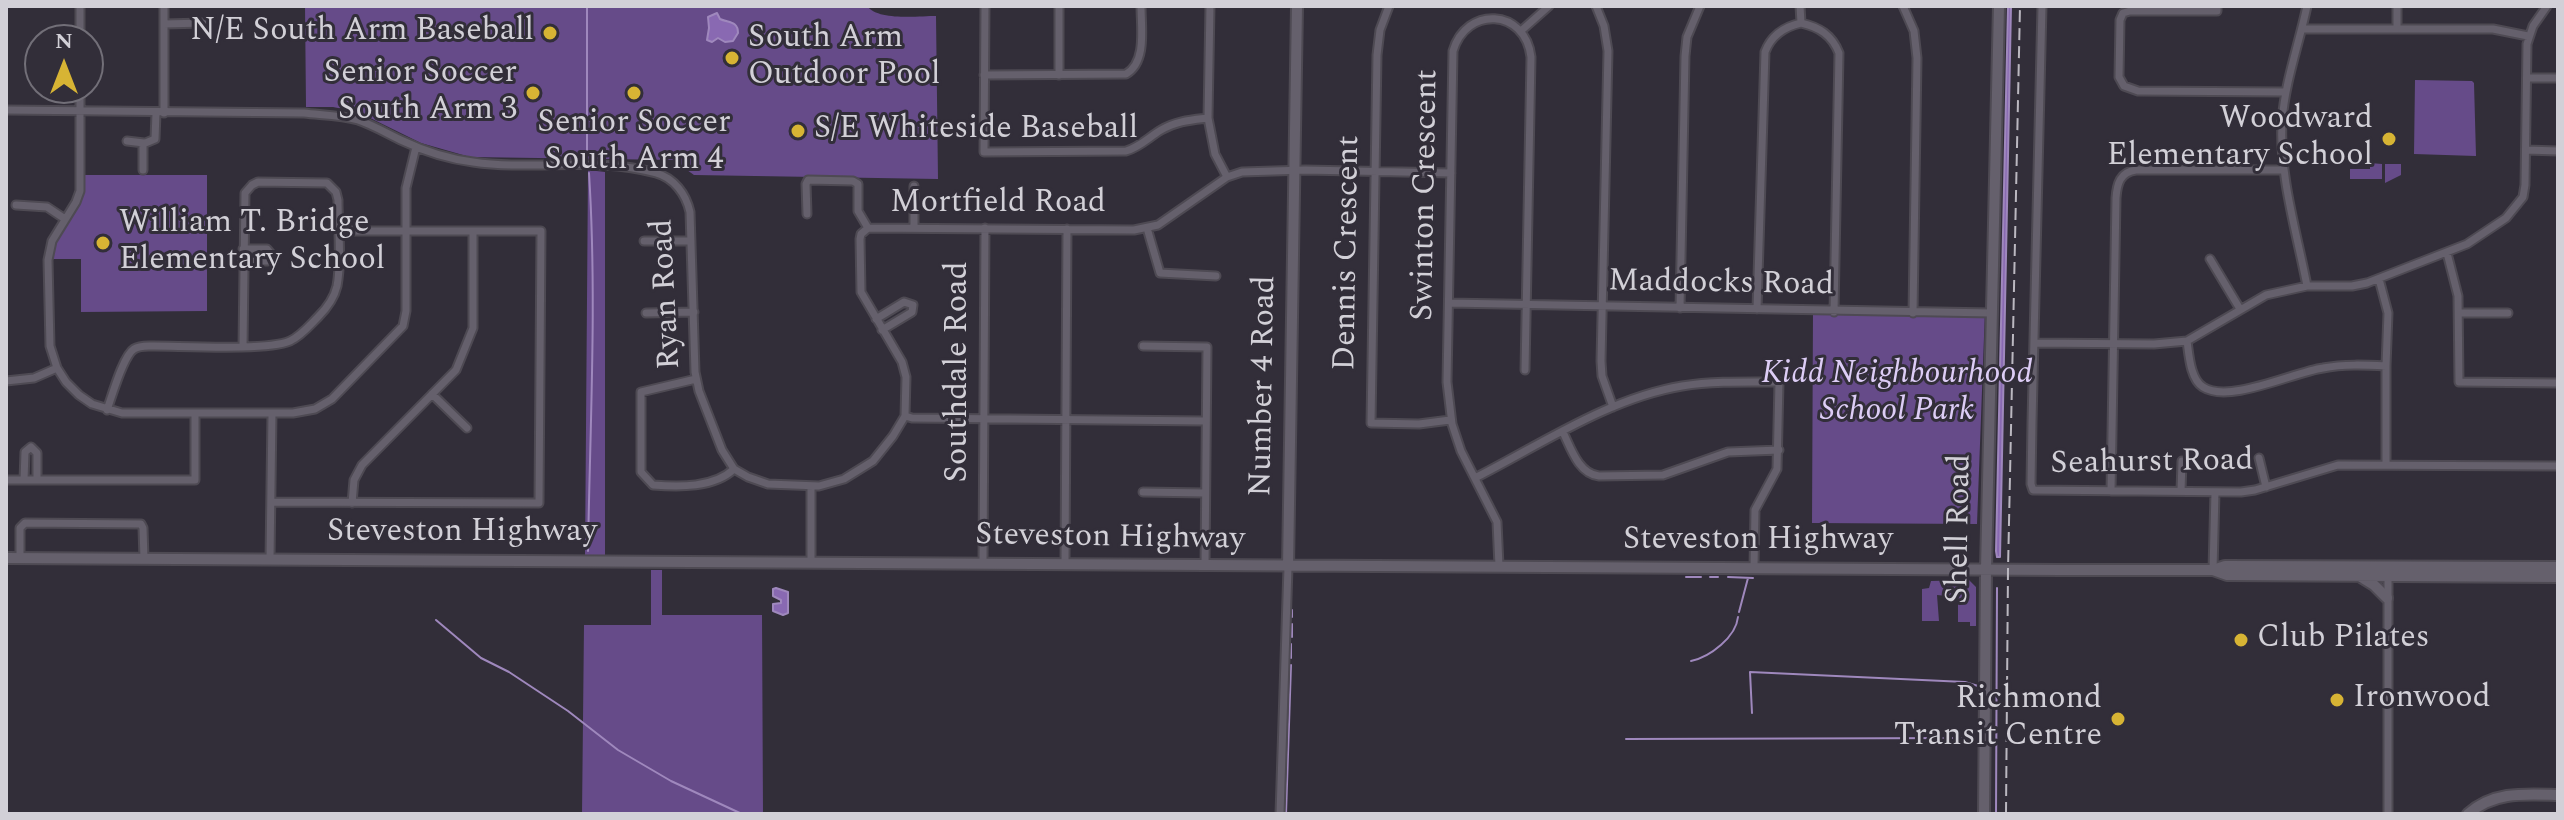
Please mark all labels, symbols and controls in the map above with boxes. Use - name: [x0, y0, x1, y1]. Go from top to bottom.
- place label: N/E South Arm Baseball: [190, 14, 534, 52]
- place label: South Arm Outdoor Pool: [748, 21, 940, 96]
- north arrow: [24, 24, 104, 104]
- marker: N/E South Arm Baseball: [541, 24, 559, 42]
- text: N: [55, 25, 73, 58]
- marker: South Arm Outdoor Pool: [723, 49, 741, 67]
- place label: Senior Soccer South Arm 3: [323, 56, 517, 131]
- street label: Swinton Crescent: [1406, 69, 1448, 321]
- marker: Senior Soccer South Arm 3: [524, 84, 542, 102]
- marker: Senior Soccer South Arm 4: [625, 84, 643, 102]
- place label: Woodward Elementary School: [2107, 102, 2373, 177]
- place label: Senior Soccer South Arm 4: [537, 106, 731, 181]
- place label: S/E Whiteside Baseball: [814, 112, 1138, 150]
- marker: S/E Whiteside Baseball: [789, 122, 807, 140]
- marker: Woodward Elementary School: [2380, 130, 2398, 148]
- street label: Dennis Crescent: [1328, 135, 1370, 371]
- street label: Mortfield Road: [890, 186, 1106, 224]
- place label: William T. Bridge Elementary School: [119, 206, 385, 281]
- street label: Ryan Road: [645, 218, 691, 370]
- marker: William T. Bridge Elementary School: [94, 234, 112, 252]
- street label: Southdale Road: [941, 261, 979, 483]
- street label: Maddocks Road: [1608, 264, 1834, 306]
- street label: Number 4 Road: [1244, 275, 1286, 497]
- park label: Kidd Neighbourhood School Park: [1761, 357, 2033, 432]
- street label: Seahurst Road: [2050, 443, 2254, 485]
- street label: Shell Road: [1940, 454, 1982, 604]
- street label: Steveston Highway: [327, 515, 597, 553]
- street label: Steveston Highway: [975, 517, 1245, 561]
- street label: Steveston Highway: [1623, 523, 1893, 561]
- place label: Club Pilates: [2257, 621, 2430, 659]
- marker: Club Pilates: [2232, 631, 2250, 649]
- place label: Ironwood: [2353, 681, 2491, 719]
- place label: Richmond Transit Centre: [1894, 682, 2102, 757]
- marker: Ironwood: [2328, 691, 2346, 709]
- marker: Richmond Transit Centre: [2109, 710, 2127, 728]

